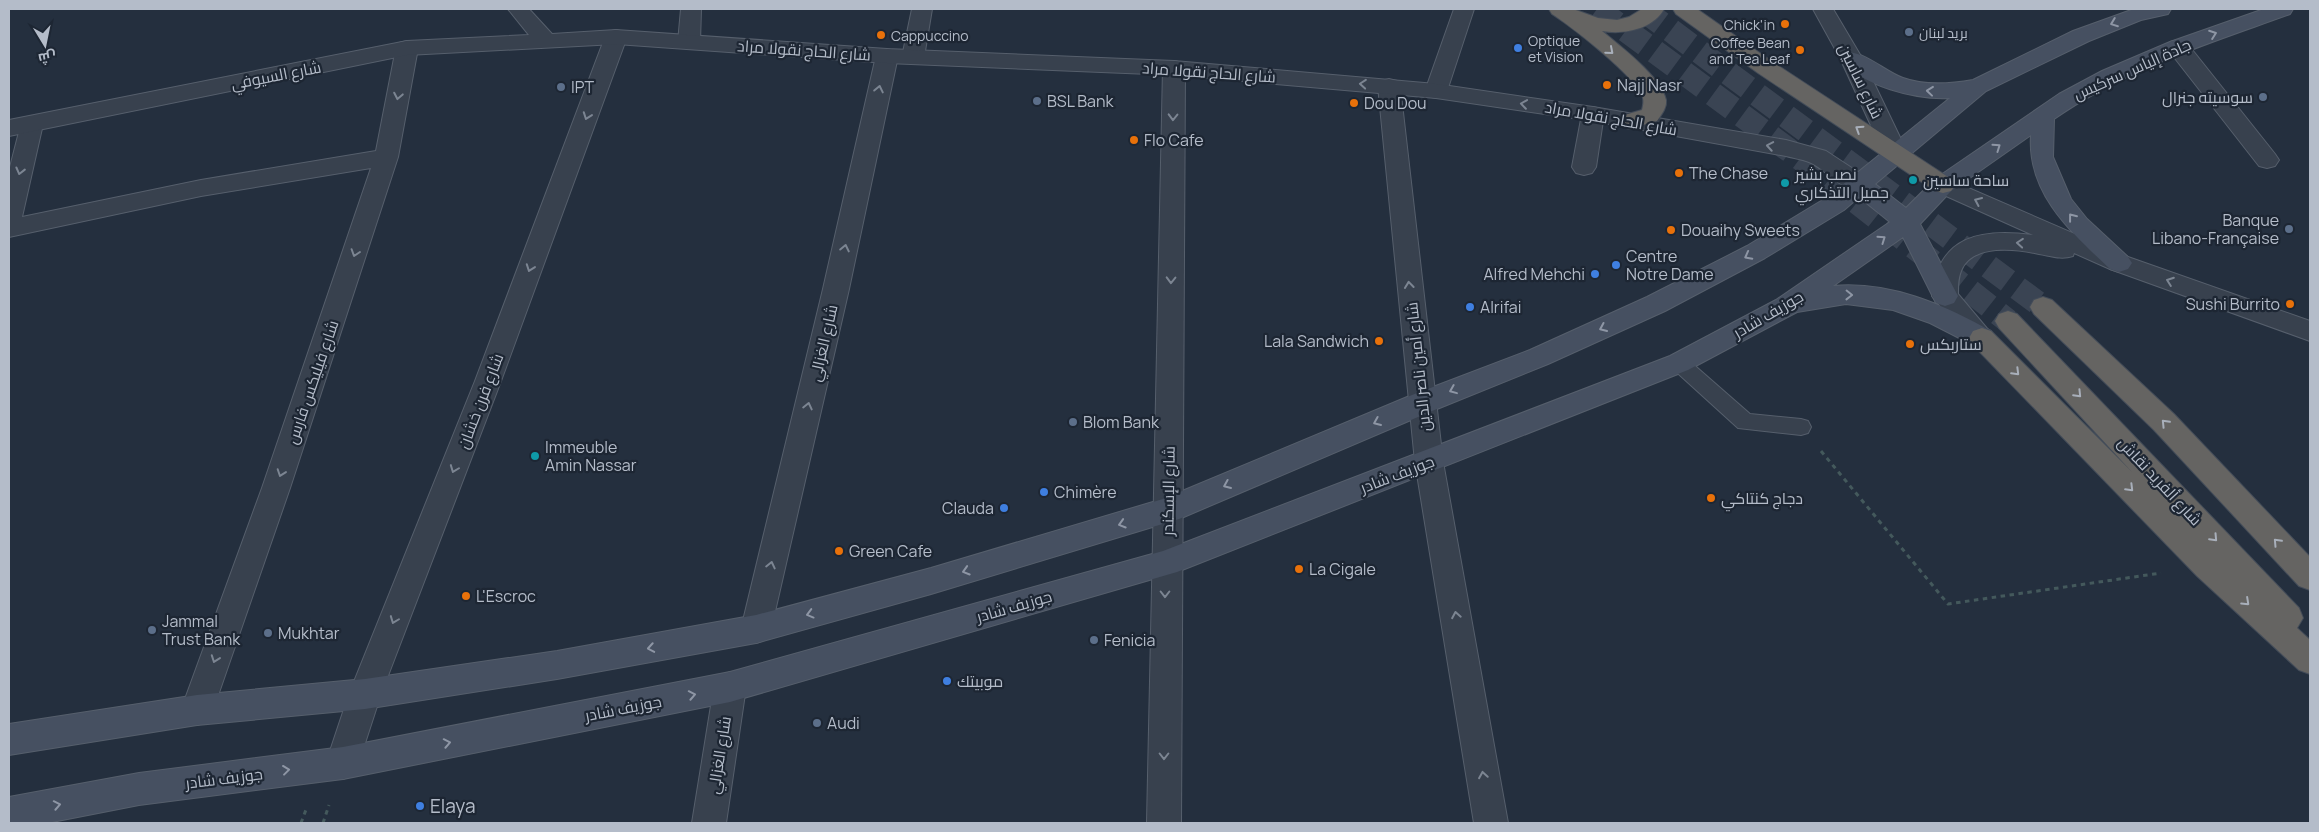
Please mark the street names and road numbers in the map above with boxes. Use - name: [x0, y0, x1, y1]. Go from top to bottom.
- street label: جادة إلياس سركيس: [2070, 33, 2194, 105]
- street label: شارع الحاج نقولا مراد: [736, 34, 872, 67]
- street label: شارع ساسين: [1832, 40, 1889, 123]
- street label: شارع السيوفي: [229, 55, 323, 97]
- street label: شارع الحاج نقولا مراد: [1141, 56, 1277, 89]
- street label: شارع الحاج نقولا مراد: [1543, 96, 1679, 141]
- street label: جوزيف شادر: [1728, 285, 1807, 343]
- street label: شارع أمين ناصر الدين: [1400, 301, 1437, 433]
- street label: شارع الغزالي: [803, 302, 845, 384]
- street label: شارع فيليكس فارس: [280, 317, 344, 447]
- street label: شارع فرن خشان: [452, 350, 509, 452]
- street label: شارع ألفريد نقاش: [2112, 432, 2207, 531]
- street label: شارع الإسكندر: [1156, 446, 1181, 537]
- street label: جوزيف شادر: [1356, 450, 1437, 499]
- street label: جوزيف شادر: [973, 585, 1054, 628]
- street label: جوزيف شادر: [582, 690, 663, 726]
- street label: شارع الغزالي: [702, 715, 739, 796]
- street label: جوزيف شادر: [183, 762, 264, 794]

